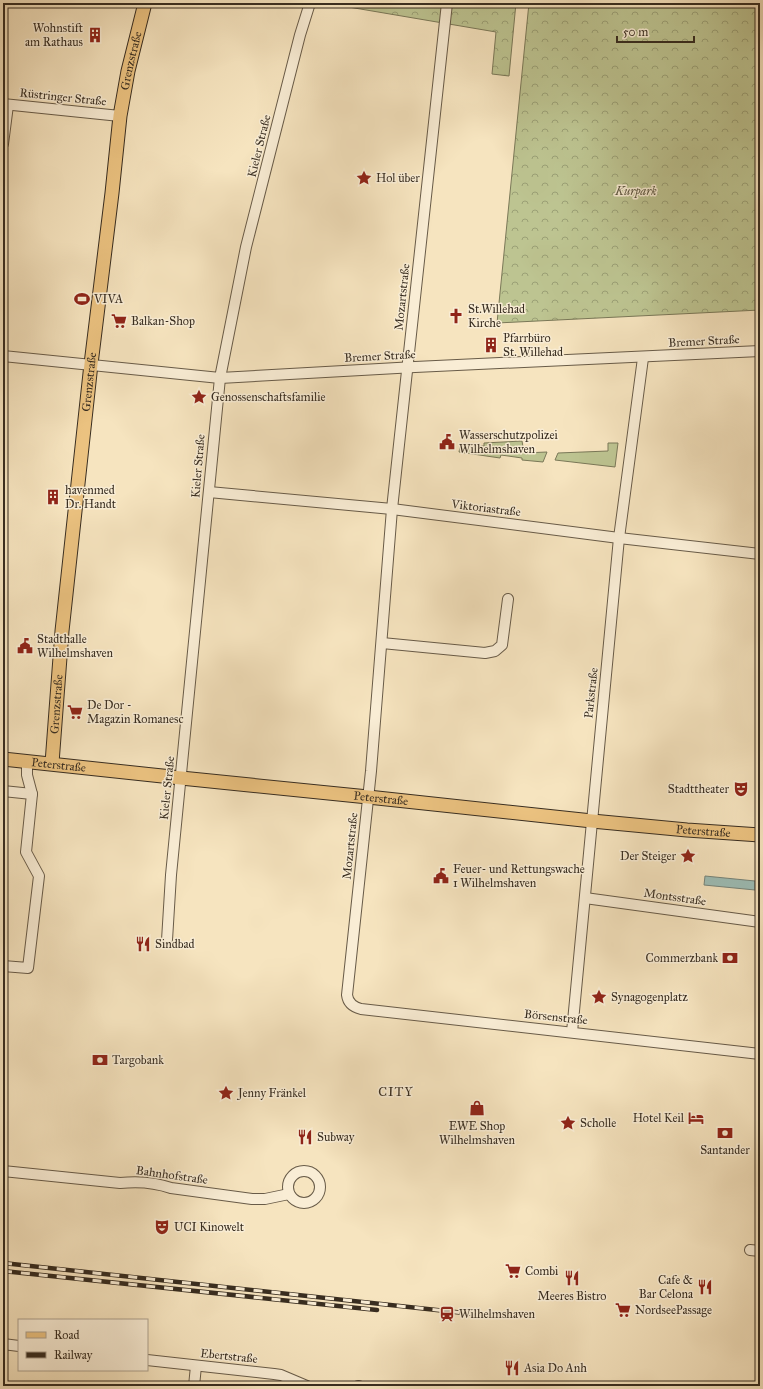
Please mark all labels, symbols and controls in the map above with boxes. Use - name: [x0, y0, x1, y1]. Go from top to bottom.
- scale bar: [617, 18, 694, 44]
- place label: Wohnstift am Rathaus: [25, 21, 84, 49]
- text: 50 m: [623, 25, 648, 39]
- building icon: Wohnstift am Rathaus: [86, 26, 104, 44]
- street label: Grenzstraße: [118, 30, 145, 91]
- street label: Rüstringer Straße: [19, 85, 107, 110]
- street label: Kieler Straße: [244, 113, 274, 179]
- place icon: Hol über: [355, 169, 373, 187]
- place label: Hol über: [376, 171, 420, 185]
- park label: Kurpark: [614, 184, 657, 199]
- street label: Mozartstraße: [392, 263, 412, 331]
- sports icon: VIVA: [73, 290, 91, 308]
- place label: VIVA: [93, 292, 123, 306]
- place label: St.Willehad Kirche: [468, 302, 525, 330]
- church icon: St.Willehad Kirche: [447, 307, 465, 325]
- supermarket icon: Balkan-Shop: [110, 312, 128, 330]
- place label: Balkan-Shop: [131, 314, 195, 328]
- place label: Pfarrbüro St. Willehad: [503, 331, 563, 359]
- street label: Bremer Straße: [668, 332, 740, 350]
- building icon: Pfarrbüro St. Willehad: [482, 336, 500, 354]
- street label: Bremer Straße: [344, 347, 416, 365]
- street label: Grenzstraße: [79, 351, 99, 412]
- place icon: Genossenschaftsfamilie: [190, 388, 208, 406]
- place label: Genossenschaftsfamilie: [211, 390, 326, 404]
- place label: Wasserschutzpolizei Wilhelmshaven: [459, 428, 559, 456]
- public building icon: Wasserschutzpolizei Wilhelmshaven: [438, 433, 456, 451]
- street label: Kieler Straße: [188, 434, 208, 498]
- place label: havenmed Dr. Handt: [65, 483, 117, 511]
- building icon: havenmed Dr. Handt: [44, 488, 62, 506]
- street label: Viktoriastraße: [450, 497, 521, 519]
- place label: Stadthalle Wilhelmshaven: [37, 632, 114, 660]
- public building icon: Stadthalle Wilhelmshaven: [16, 637, 34, 655]
- street label: Parkstraße: [581, 667, 601, 719]
- street label: Grenzstraße: [47, 674, 66, 734]
- place label: De Dor - Magazin Romanesc: [87, 698, 184, 727]
- supermarket icon: De Dor - Magazin Romanesc: [66, 703, 84, 721]
- street label: Peterstraße: [31, 755, 87, 775]
- street label: Kieler Straße: [157, 755, 177, 821]
- theatre icon: Stadttheater: [732, 780, 750, 798]
- place label: Stadttheater: [668, 782, 729, 796]
- street label: Peterstraße: [353, 789, 409, 808]
- street label: Mozartstraße: [340, 812, 360, 880]
- street label: Peterstraße: [675, 822, 731, 840]
- place icon: Der Steiger: [679, 847, 697, 865]
- place label: Der Steiger: [620, 849, 676, 864]
- place label: Feuer- und Rettungswache 1 Wilhelmshaven: [453, 862, 585, 890]
- public building icon: Feuer- und Rettungswache 1 Wilhelmshaven: [432, 867, 450, 885]
- street label: Montsstraße: [643, 886, 707, 908]
- restaurant icon: Sindbad: [134, 935, 152, 953]
- place label: Sindbad: [155, 937, 195, 951]
- bank icon: Commerzbank: [721, 949, 739, 967]
- place label: Commerzbank: [646, 951, 718, 965]
- place icon: Synagogenplatz: [590, 988, 608, 1006]
- place label: Synagogenplatz: [611, 990, 688, 1005]
- street label: Börsenstraße: [524, 1007, 588, 1027]
- bank icon: Targobank: [91, 1051, 109, 1069]
- place label: Targobank: [112, 1053, 164, 1068]
- place icon: Jenny Fränkel: [217, 1084, 235, 1102]
- district label: CITY: [378, 1084, 414, 1100]
- place label: Jenny Fränkel: [236, 1086, 307, 1101]
- shop icon: EWE Shop Wilhelmshaven: [468, 1099, 486, 1117]
- hotel icon: Hotel Keil: [687, 1109, 705, 1127]
- place label: Hotel Keil: [633, 1111, 685, 1125]
- place icon: Scholle: [559, 1114, 577, 1132]
- place label: Scholle: [580, 1116, 616, 1130]
- place label: EWE Shop Wilhelmshaven: [439, 1119, 516, 1147]
- bank icon: Santander: [716, 1124, 734, 1142]
- restaurant icon: Subway: [296, 1128, 314, 1146]
- place label: Subway: [317, 1130, 355, 1144]
- place label: Santander: [700, 1143, 750, 1157]
- street label: Bahnhofstraße: [135, 1163, 209, 1187]
- theatre icon: UCI Kinowelt: [153, 1218, 171, 1236]
- place label: UCI Kinowelt: [174, 1220, 245, 1234]
- supermarket icon: Combi: [504, 1262, 522, 1280]
- place label: Combi: [525, 1264, 559, 1278]
- restaurant icon: Meeres Bistro: [563, 1269, 581, 1287]
- place label: Cafe & Bar Celona: [639, 1273, 694, 1301]
- restaurant icon: Cafe & Bar Celona: [696, 1278, 714, 1296]
- place label: Meeres Bistro: [537, 1289, 607, 1303]
- supermarket icon: NordseePassage: [614, 1301, 632, 1319]
- place label: NordseePassage: [635, 1303, 712, 1318]
- station icon: Wilhelmshaven: [438, 1305, 456, 1323]
- place label: Wilhelmshaven: [459, 1307, 536, 1321]
- legend: [18, 1319, 148, 1371]
- text: Road: [54, 1328, 80, 1342]
- street label: Ebertstraße: [200, 1346, 258, 1366]
- text: Railway: [54, 1348, 93, 1362]
- restaurant icon: Asia Do Anh: [503, 1359, 521, 1377]
- place label: Asia Do Anh: [523, 1361, 587, 1375]

